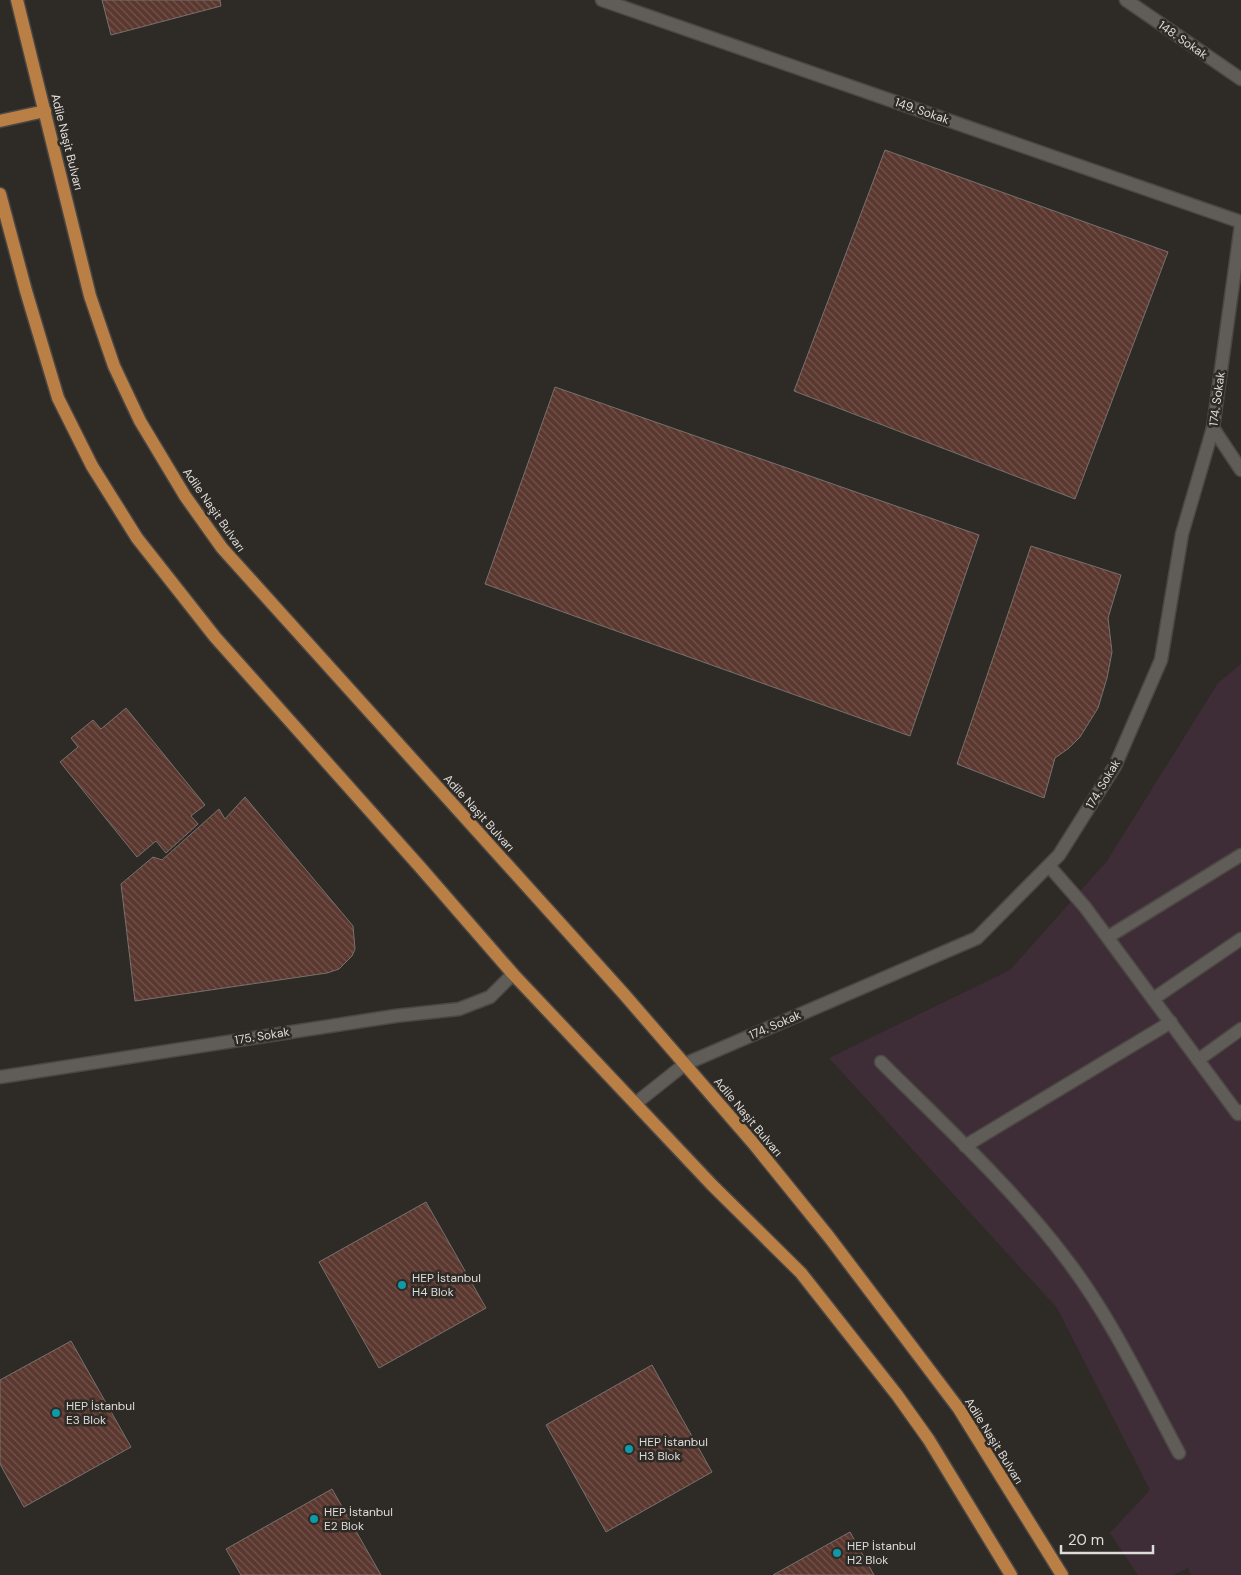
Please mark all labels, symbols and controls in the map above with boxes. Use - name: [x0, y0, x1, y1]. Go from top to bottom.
- street label: 148. Sokak: [1155, 17, 1211, 63]
- street label: Adile Naşit Bulvarı: [47, 92, 87, 192]
- street label: 149. Sokak: [893, 94, 951, 128]
- street label: 174. Sokak: [1205, 371, 1229, 427]
- street label: Adile Naşit Bulvarı: [179, 465, 249, 555]
- street label: 174. Sokak: [1082, 756, 1124, 812]
- street label: Adile Naşit Bulvarı: [440, 771, 518, 855]
- street label: 174. Sokak: [747, 1007, 803, 1043]
- street label: 175. Sokak: [233, 1024, 291, 1048]
- street label: Adile Naşit Bulvarı: [710, 1074, 786, 1160]
- place label: HEP İstanbul H4 Blok: [412, 1270, 481, 1300]
- marker: HEP İstanbul H4 Blok: [396, 1279, 408, 1291]
- street label: Adile Naşit Bulvarı: [961, 1395, 1027, 1487]
- place label: HEP İstanbul E3 Blok: [66, 1398, 135, 1428]
- marker: HEP İstanbul E3 Blok: [50, 1407, 62, 1419]
- place label: HEP İstanbul H3 Blok: [639, 1434, 708, 1464]
- marker: HEP İstanbul H3 Blok: [623, 1443, 635, 1455]
- place label: HEP İstanbul E2 Blok: [324, 1504, 393, 1534]
- marker: HEP İstanbul E2 Blok: [308, 1513, 320, 1525]
- scale bar: [1061, 1522, 1154, 1554]
- text: 20 m: [1068, 1530, 1104, 1550]
- place label: HEP İstanbul H2 Blok: [847, 1538, 916, 1568]
- marker: HEP İstanbul H2 Blok: [831, 1547, 843, 1559]

